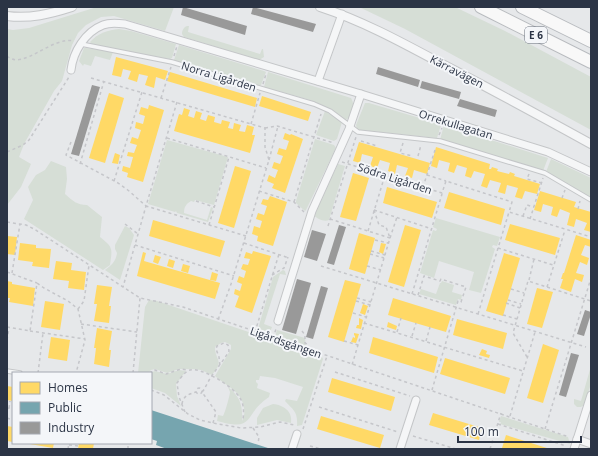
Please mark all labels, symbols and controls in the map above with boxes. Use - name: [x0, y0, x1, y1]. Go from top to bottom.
- road number: E 6: [525, 27, 547, 43]
- street label: Kärravägen: [428, 51, 486, 91]
- street label: Norra Ligården: [180, 57, 258, 95]
- street label: Orrekullagatan: [417, 106, 495, 142]
- street label: Södra Ligården: [356, 159, 434, 197]
- street label: Ligårdsgången: [248, 323, 324, 361]
- legend: [12, 372, 152, 444]
- text: Homes: [48, 379, 88, 396]
- text: Public: [48, 399, 82, 416]
- scale bar: [458, 418, 581, 444]
- text: Industry: [48, 419, 95, 436]
- text: 100 m: [464, 423, 499, 440]

